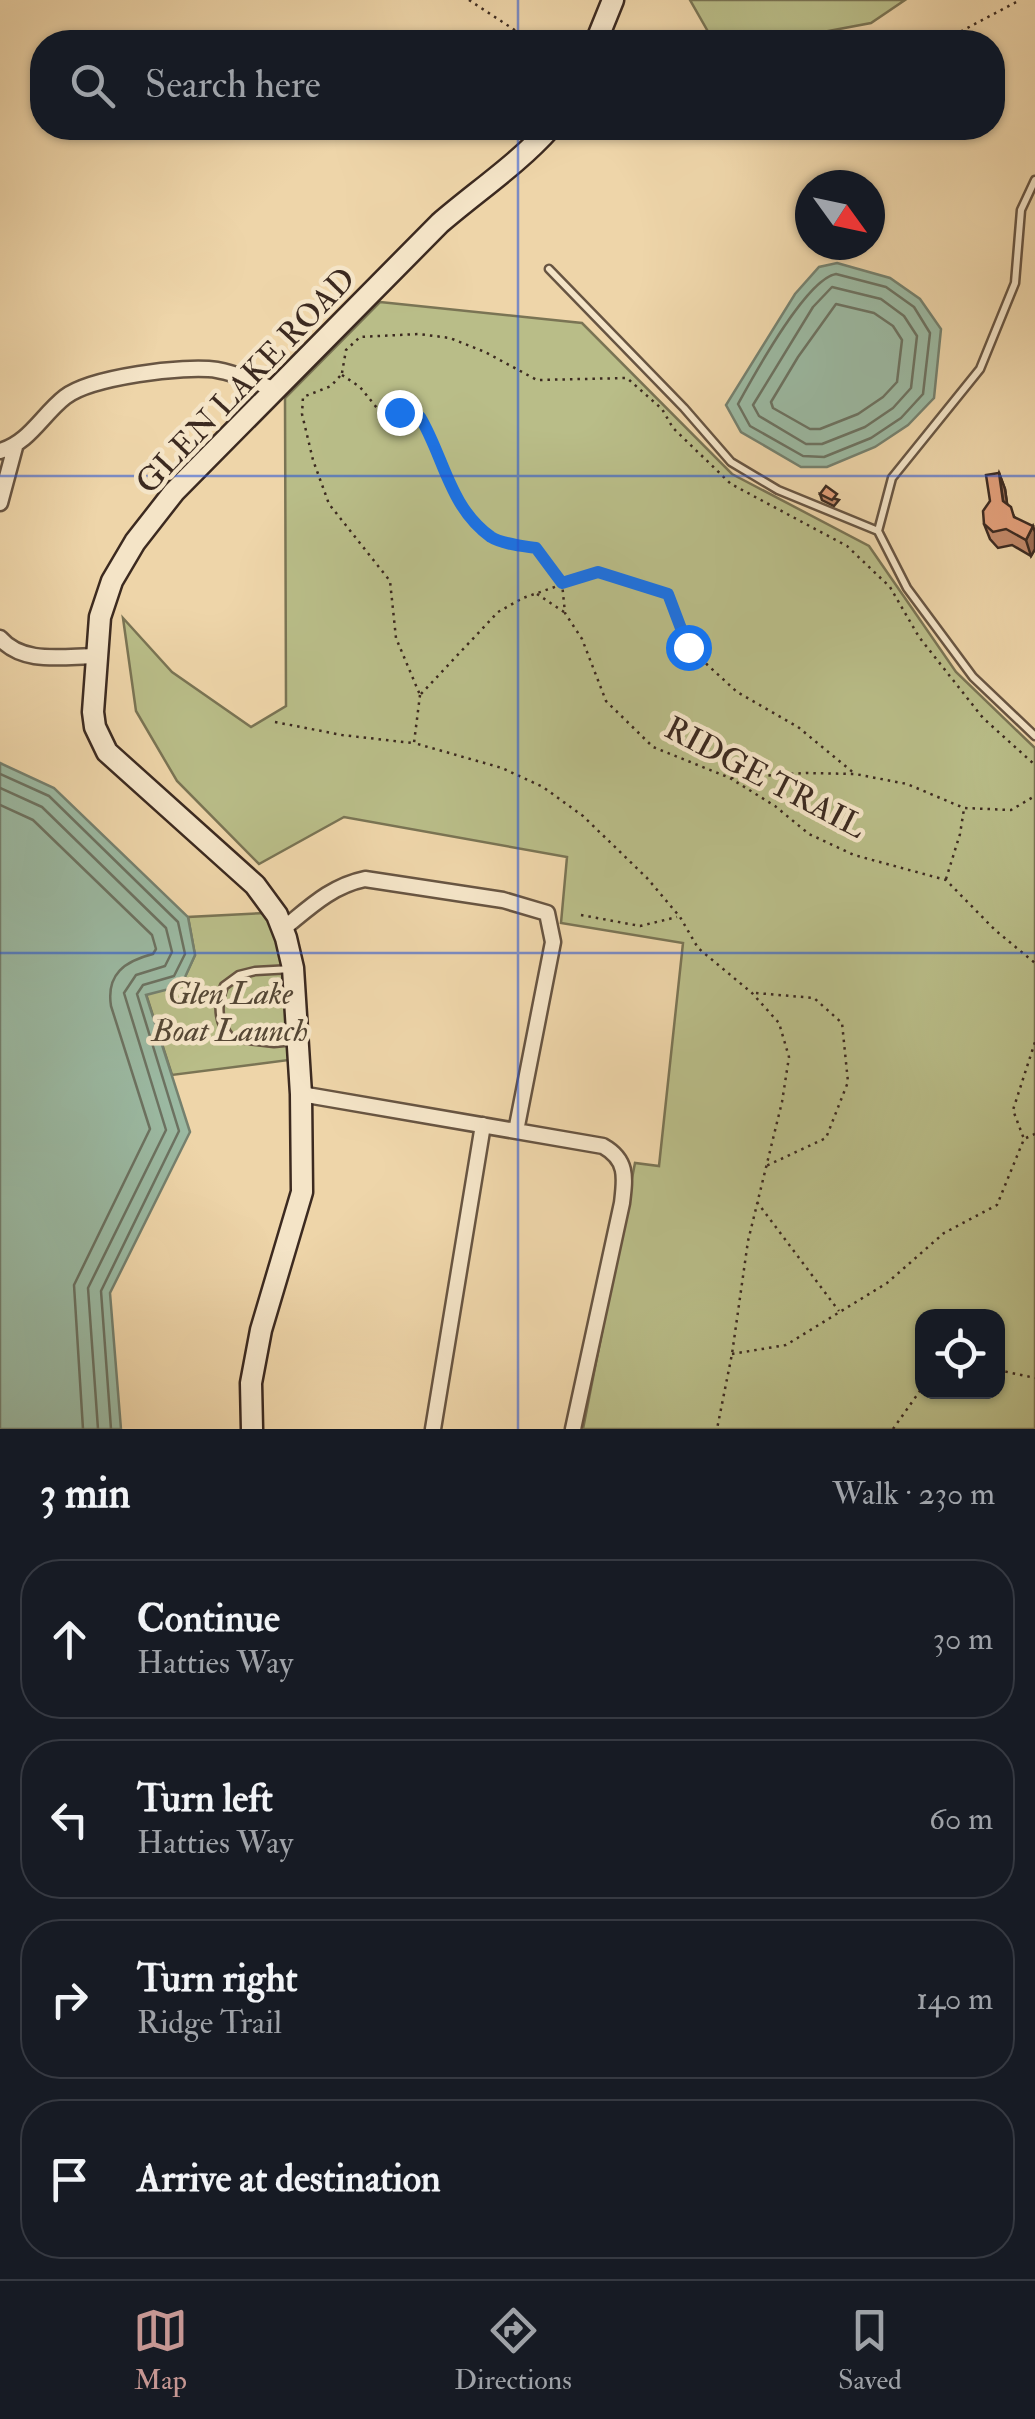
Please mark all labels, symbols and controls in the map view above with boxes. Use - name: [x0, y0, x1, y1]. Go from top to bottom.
- search box: [30, 30, 1005, 140]
- icon: search: [65, 58, 120, 113]
- text: Search here: [145, 61, 321, 109]
- north arrow: [795, 170, 885, 260]
- street label: GLEN LAKE ROAD: [128, 260, 364, 502]
- route end: [377, 390, 423, 436]
- route start: [666, 625, 712, 671]
- street label: RIDGE TRAIL: [658, 708, 872, 848]
- park label: Glen Lake Boat Launch: [150, 974, 308, 1051]
- map controls: [915, 1309, 1005, 1399]
- button: locate: [915, 1309, 1005, 1399]
- text: 3 min: [40, 1468, 130, 1520]
- text: Walk · 230 m: [832, 1474, 995, 1514]
- text: Continue: [137, 1595, 280, 1643]
- icon: ahead: [42, 1612, 97, 1667]
- text: 30 m: [933, 1619, 993, 1659]
- text: Hatties Way: [137, 1643, 293, 1683]
- text: Turn left: [137, 1775, 273, 1823]
- icon: left: [42, 1792, 97, 1847]
- text: 60 m: [929, 1799, 993, 1839]
- text: Hatties Way: [137, 1823, 293, 1863]
- text: Turn right: [137, 1955, 298, 2003]
- icon: right: [42, 1972, 97, 2027]
- text: 140 m: [916, 1979, 993, 2019]
- text: Ridge Trail: [137, 2003, 282, 2043]
- icon: arrive: [42, 2152, 97, 2207]
- text: Arrive at destination: [137, 2155, 441, 2203]
- tab: Map: [133, 2303, 188, 2398]
- tab: Directions: [454, 2303, 572, 2398]
- tab: Saved: [838, 2303, 902, 2398]

